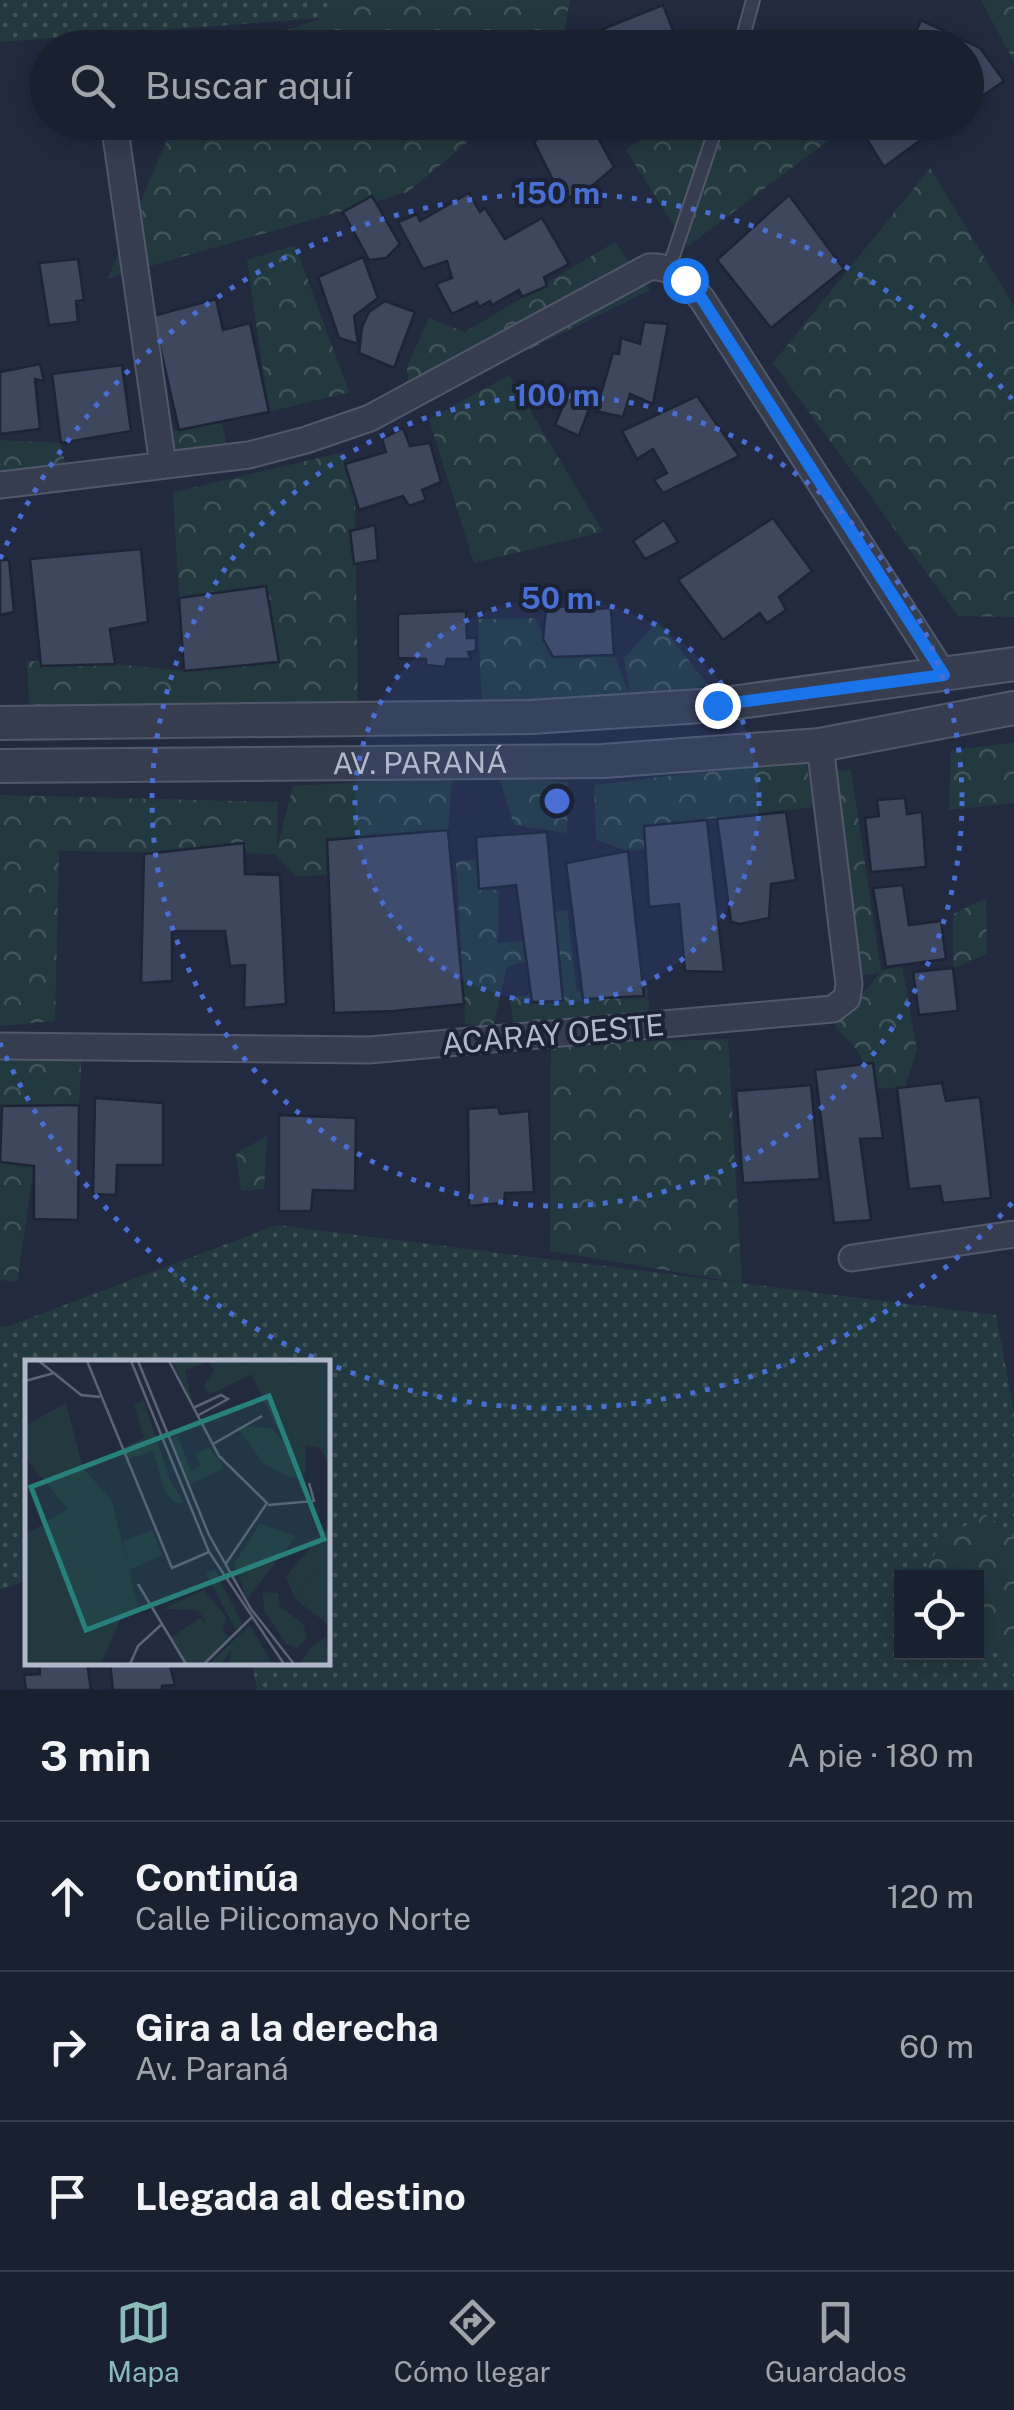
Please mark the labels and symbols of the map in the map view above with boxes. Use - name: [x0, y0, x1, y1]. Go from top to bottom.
- text: 150 m: [514, 175, 600, 211]
- route start: [663, 258, 709, 304]
- text: 100 m: [514, 377, 600, 413]
- text: 50 m: [520, 580, 594, 616]
- route end: [695, 683, 741, 729]
- street label: AV. PARANÁ: [332, 744, 508, 781]
- centre of rings: [539, 783, 575, 819]
- street label: ACARAY OESTE: [440, 1006, 666, 1062]
- inset map: [25, 1360, 330, 1665]

